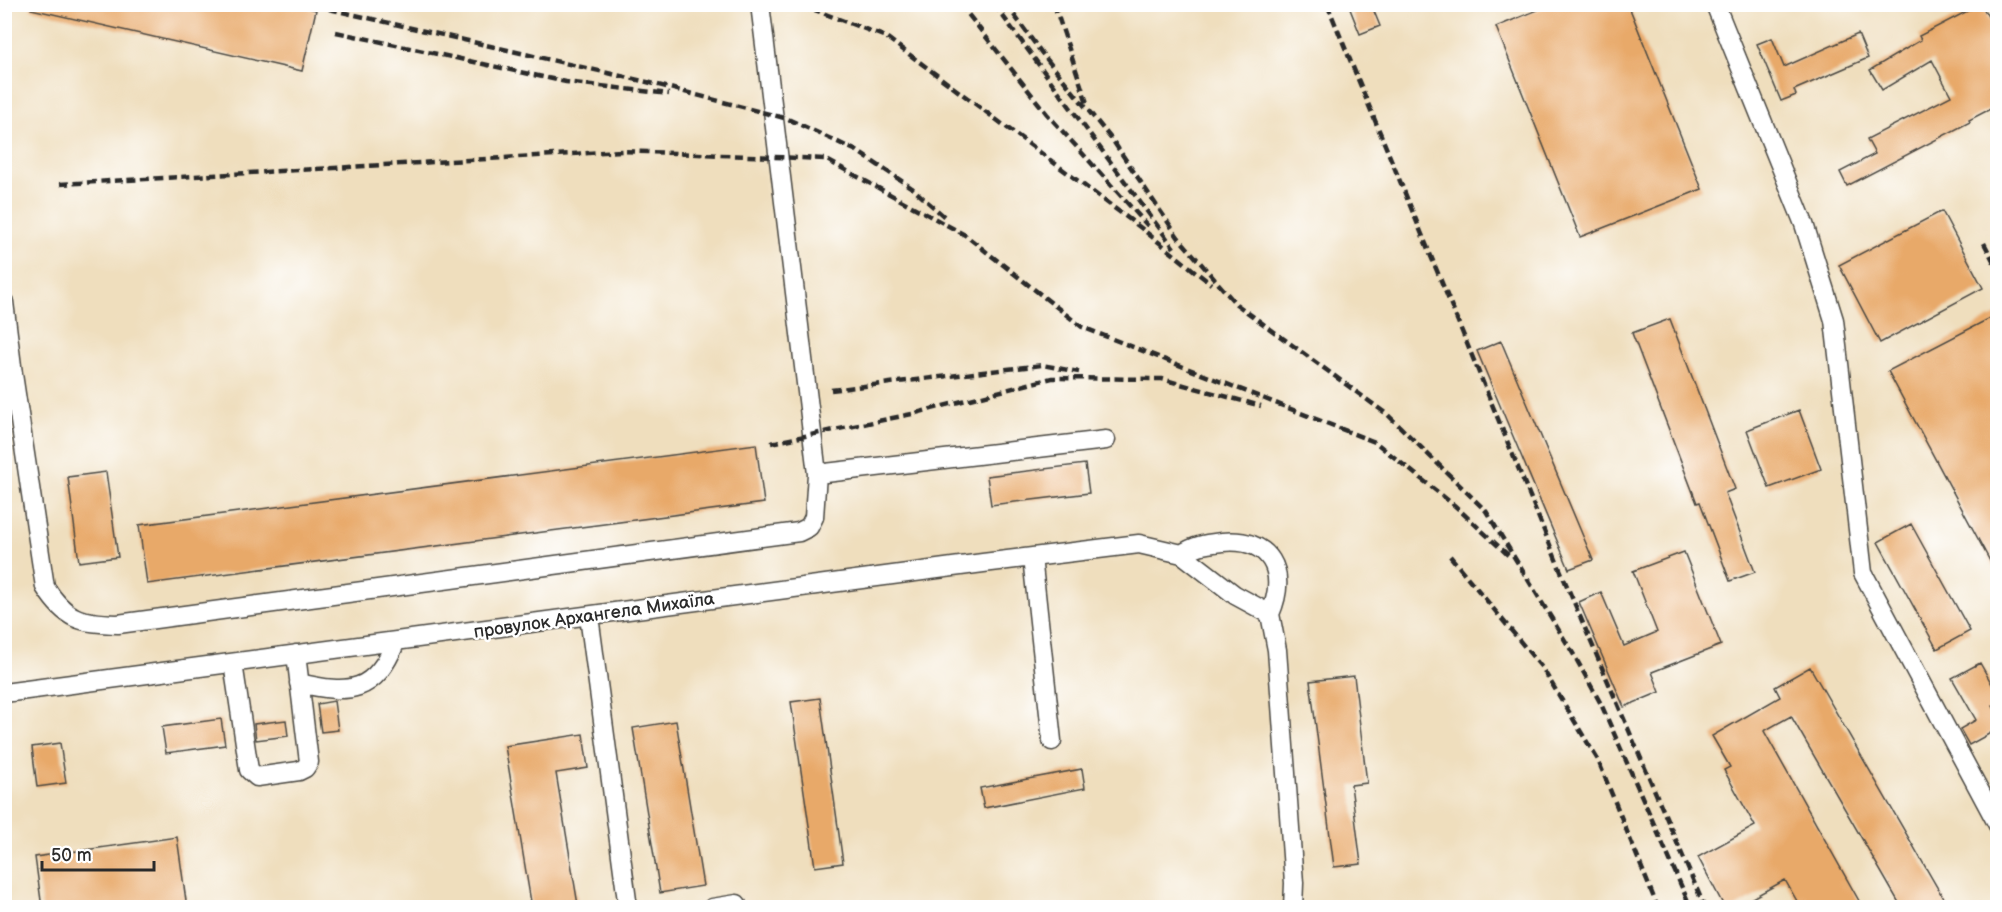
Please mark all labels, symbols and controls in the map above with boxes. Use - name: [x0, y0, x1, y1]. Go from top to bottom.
- street label: провулок Архангела Михаїла: [472, 588, 716, 643]
- scale bar: [42, 834, 154, 872]
- text: 50 m: [51, 845, 92, 866]

